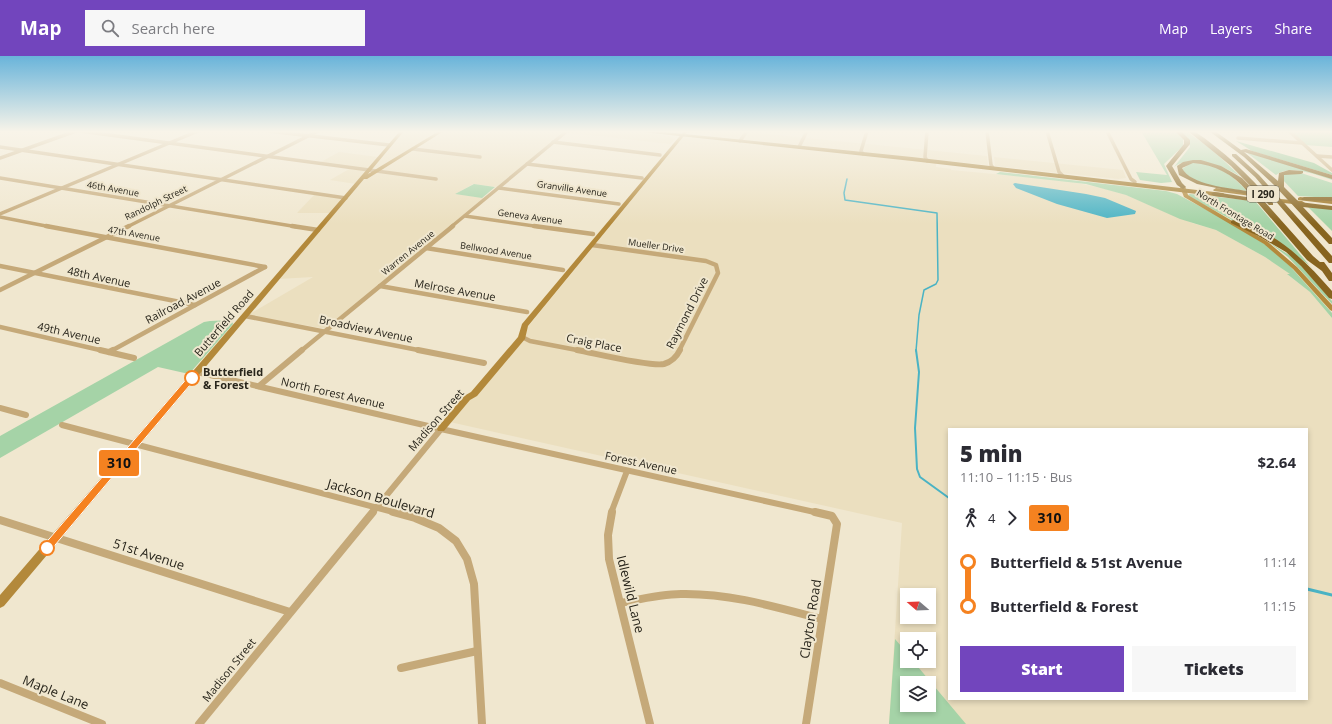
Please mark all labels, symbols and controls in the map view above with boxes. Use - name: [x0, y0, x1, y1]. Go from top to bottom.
- search box: [85, 10, 365, 46]
- text: Map: [20, 15, 61, 41]
- icon: search: [99, 17, 121, 39]
- text: Search here: [131, 18, 215, 38]
- text: Map: [1159, 19, 1188, 38]
- text: Layers: [1210, 19, 1252, 38]
- text: Share: [1274, 19, 1312, 38]
- street label: Granville Avenue: [536, 177, 608, 200]
- street label: 46th Avenue: [86, 178, 140, 199]
- street label: Randolph Street: [122, 182, 189, 223]
- street label: North Frontage Road: [1194, 186, 1276, 243]
- road number: I 290: [1247, 186, 1279, 202]
- street label: Geneva Avenue: [497, 206, 563, 227]
- street label: 47th Avenue: [107, 223, 161, 244]
- street label: Warren Avenue: [378, 227, 437, 278]
- street label: Mueller Drive: [627, 235, 685, 256]
- street label: Bellwood Avenue: [459, 238, 533, 263]
- street label: 48th Avenue: [66, 262, 132, 291]
- street label: Railroad Avenue: [142, 274, 223, 327]
- street label: Raymond Drive: [662, 274, 711, 351]
- street label: Melrose Avenue: [413, 275, 497, 304]
- street label: Butterfield Road: [191, 286, 257, 359]
- street label: Broadview Avenue: [318, 311, 414, 346]
- street label: 49th Avenue: [36, 318, 102, 347]
- street label: Craig Place: [565, 330, 623, 355]
- place label: Butterfield & Forest: [203, 364, 263, 392]
- marker: Butterfield & Forest: [184, 370, 200, 386]
- street label: North Forest Avenue: [280, 373, 387, 412]
- street label: Madison Street: [404, 385, 467, 454]
- text: 5 min: [960, 438, 1023, 468]
- street label: Forest Avenue: [604, 448, 679, 477]
- line badge: 310: [96, 450, 142, 476]
- text: $2.64: [1257, 452, 1296, 472]
- text: 310: [107, 453, 131, 472]
- text: 11:10 – 11:15 · Bus: [960, 468, 1072, 486]
- street label: Jackson Boulevard: [323, 474, 437, 522]
- icon: walk: [960, 507, 982, 529]
- icon: forward: [1001, 507, 1023, 529]
- text: 310: [1037, 508, 1061, 527]
- text: 4: [988, 509, 995, 527]
- street label: 51st Avenue: [111, 534, 187, 574]
- unlabelled marker: [39, 540, 55, 556]
- text: Butterfield & 51st Avenue: [990, 552, 1182, 572]
- street label: Idlewild Lane: [613, 553, 649, 635]
- text: 11:14: [1263, 553, 1296, 571]
- street label: Clayton Road: [795, 578, 825, 660]
- north arrow: [900, 588, 936, 624]
- map controls: [900, 588, 936, 712]
- text: Butterfield & Forest: [990, 596, 1138, 616]
- text: 11:15: [1263, 597, 1296, 615]
- button: locate: [900, 632, 936, 668]
- street label: Madison Street: [198, 635, 259, 705]
- button: Start: [960, 646, 1124, 692]
- button: Tickets: [1132, 646, 1296, 692]
- street label: Maple Lane: [20, 671, 92, 713]
- button: layers: [900, 676, 936, 712]

